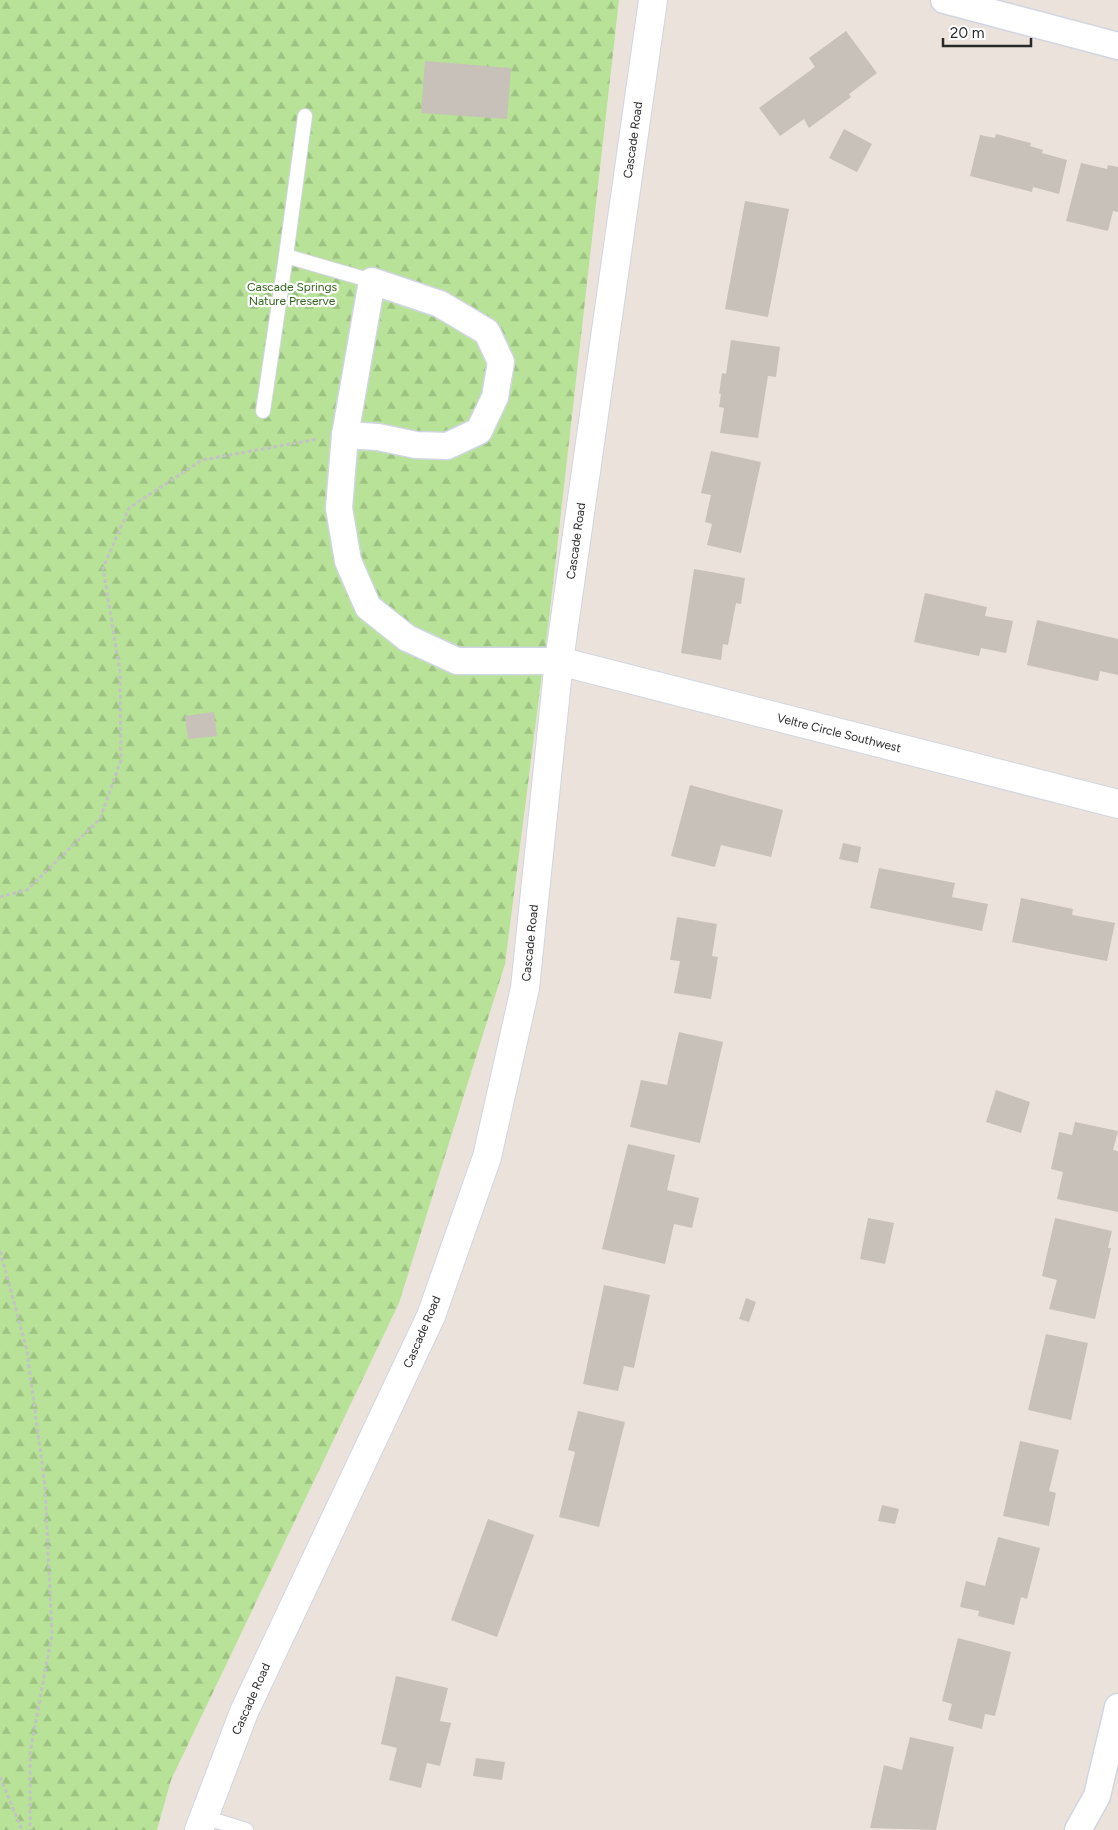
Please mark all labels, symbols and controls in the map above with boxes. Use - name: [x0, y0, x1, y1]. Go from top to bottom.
- scale bar: [943, 15, 1030, 47]
- text: 20 m: [950, 24, 984, 42]
- street label: Cascade Road: [621, 101, 645, 179]
- park label: Cascade Springs Nature Preserve: [247, 280, 337, 308]
- street label: Cascade Road: [564, 502, 588, 580]
- street label: Veltre Circle Southwest: [775, 711, 903, 755]
- street label: Cascade Road: [519, 904, 541, 982]
- street label: Cascade Road: [400, 1294, 444, 1370]
- street label: Cascade Road: [229, 1661, 273, 1737]

